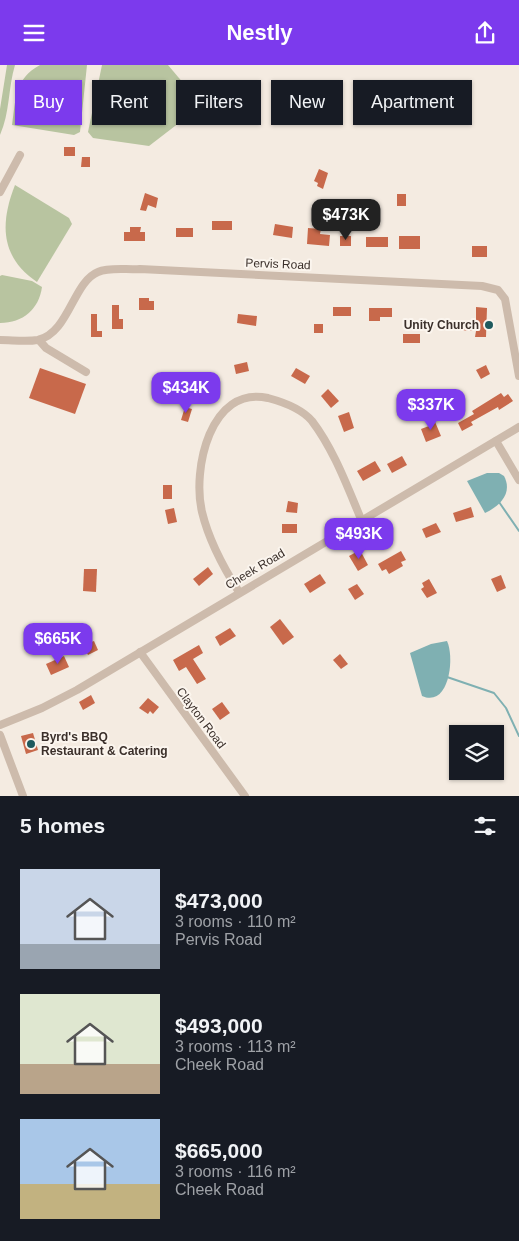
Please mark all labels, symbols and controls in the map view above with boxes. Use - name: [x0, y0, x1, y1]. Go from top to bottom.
- icon: menu: [20, 19, 48, 47]
- icon: share: [471, 19, 499, 47]
- text: Nestly: [226, 20, 293, 45]
- chip: Buy: [15, 80, 82, 125]
- chip: Rent: [92, 80, 166, 125]
- chip: Filters: [176, 80, 261, 125]
- chip: New: [271, 80, 343, 125]
- chip: Apartment: [353, 80, 472, 125]
- pin: $473K: [311, 199, 381, 241]
- text: $473K: [322, 206, 370, 223]
- street label: Pervis Road: [245, 256, 311, 272]
- place label: Unity Church: [404, 318, 479, 332]
- marker: Unity Church: [483, 319, 495, 331]
- pin: $434K: [151, 371, 221, 414]
- text: $434K: [162, 379, 210, 396]
- pin: $337K: [396, 389, 466, 431]
- text: $337K: [407, 396, 455, 413]
- pin: $493K: [324, 517, 394, 560]
- text: $493K: [335, 525, 383, 542]
- street label: Cheek Road: [223, 546, 287, 592]
- pin: $665K: [23, 623, 93, 665]
- text: $665K: [34, 630, 82, 647]
- street label: Clayton Road: [174, 685, 228, 751]
- map controls: [449, 725, 504, 780]
- button: layers: [449, 725, 504, 780]
- place label: Byrd's BBQ Restaurant & Catering: [41, 730, 168, 758]
- marker: Byrd's BBQ Restaurant & Catering: [25, 738, 37, 750]
- icon: filters: [471, 812, 499, 840]
- text: 5 homes: [20, 814, 105, 837]
- icon: home: [60, 889, 120, 949]
- text: $473,000: [175, 889, 263, 912]
- text: 3 rooms · 110 m²: [175, 913, 296, 930]
- text: Pervis Road: [175, 931, 262, 948]
- icon: home: [60, 1014, 120, 1074]
- text: $493,000: [175, 1014, 263, 1037]
- text: 3 rooms · 113 m²: [175, 1038, 296, 1055]
- text: Cheek Road: [175, 1056, 264, 1073]
- icon: home: [60, 1139, 120, 1199]
- text: $665,000: [175, 1139, 263, 1162]
- text: 3 rooms · 116 m²: [175, 1163, 296, 1180]
- text: Cheek Road: [175, 1181, 264, 1198]

